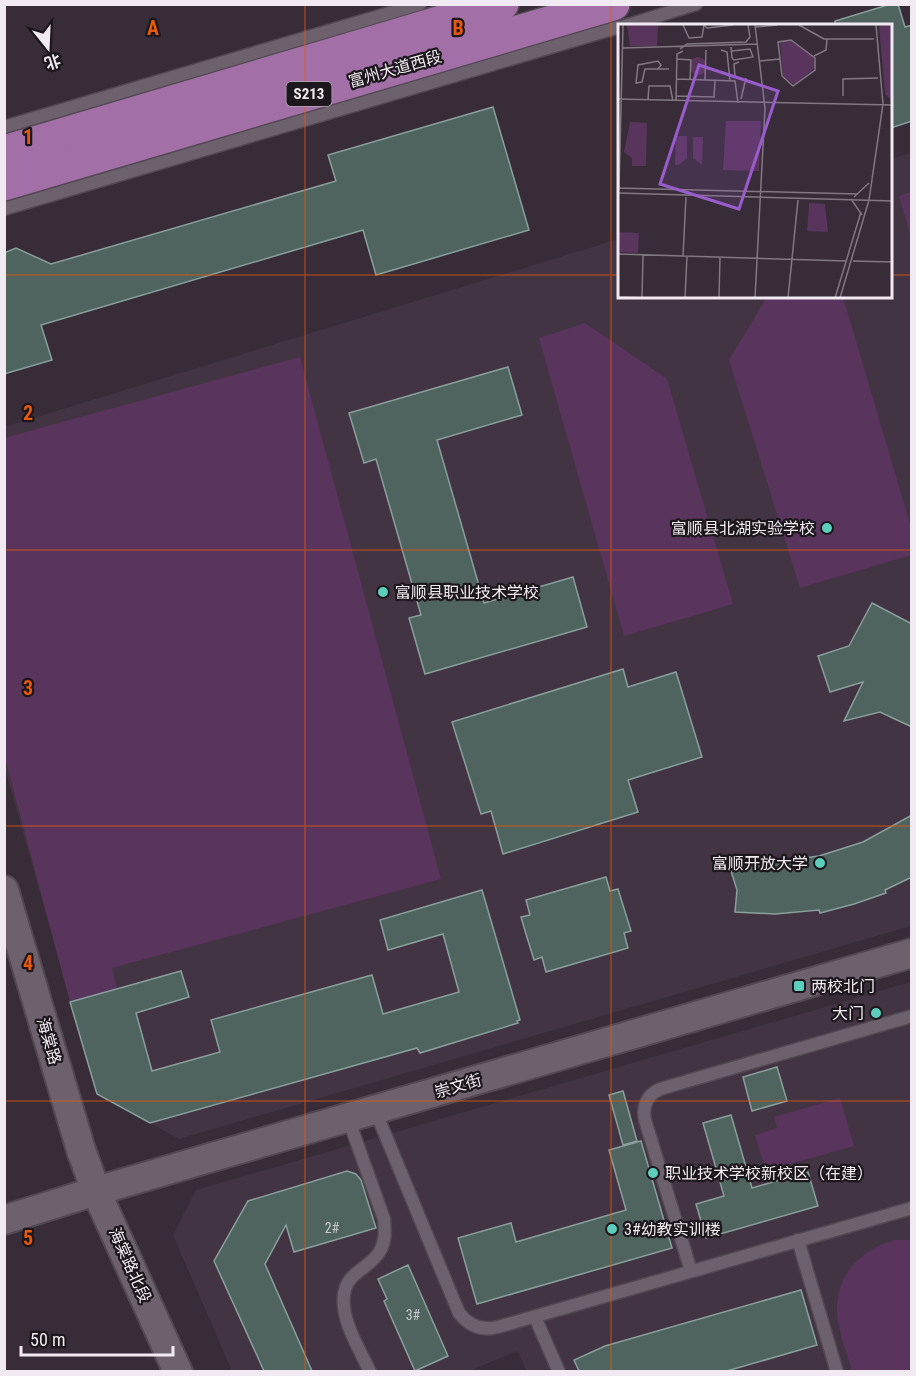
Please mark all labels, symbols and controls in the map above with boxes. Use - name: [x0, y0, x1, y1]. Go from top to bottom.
- text: A: [147, 16, 159, 40]
- text: B: [452, 16, 464, 40]
- north arrow: [18, 18, 78, 78]
- inset map: [618, 24, 892, 298]
- street label: 富州大道西段: [346, 47, 444, 91]
- text: 北: [42, 50, 63, 73]
- road number: S213: [286, 82, 332, 106]
- text: 1: [23, 125, 33, 149]
- text: 2: [23, 401, 33, 425]
- place label: 富顺县北湖实验学校: [671, 519, 815, 538]
- marker: 富顺县北湖实验学校: [820, 521, 834, 535]
- place label: 富顺县职业技术学校: [395, 583, 539, 602]
- marker: 富顺县职业技术学校: [376, 585, 390, 599]
- text: 3: [23, 676, 33, 700]
- place label: 富顺开放大学: [712, 854, 808, 873]
- marker: 富顺开放大学: [813, 856, 827, 870]
- text: 4: [23, 951, 33, 975]
- place label: 两校北门: [811, 977, 875, 996]
- marker: 两校北门: [792, 979, 806, 993]
- place label: 大门: [832, 1004, 864, 1023]
- marker: 大门: [869, 1006, 883, 1020]
- street label: 海棠路: [33, 1015, 65, 1067]
- street label: 崇文街: [432, 1070, 484, 1102]
- place label: 职业技术学校新校区（在建）: [665, 1164, 873, 1183]
- marker: 职业技术学校新校区（在建）: [646, 1166, 660, 1180]
- house number: 2#: [325, 1220, 340, 1236]
- place label: 3#幼教实训楼: [624, 1220, 721, 1239]
- marker: 3#幼教实训楼: [605, 1222, 619, 1236]
- street label: 海棠路北段: [105, 1225, 155, 1305]
- text: 5: [23, 1226, 33, 1250]
- house number: 3#: [406, 1307, 421, 1323]
- scale bar: [21, 1319, 172, 1357]
- text: 50 m: [30, 1329, 65, 1350]

